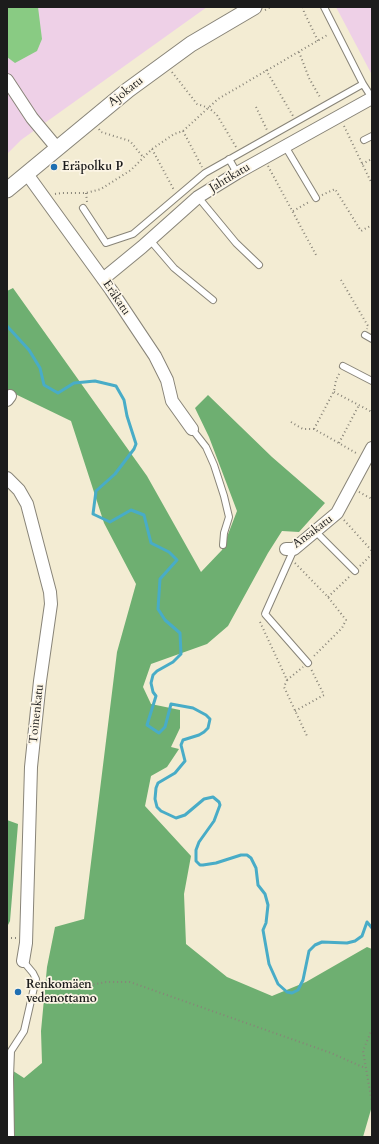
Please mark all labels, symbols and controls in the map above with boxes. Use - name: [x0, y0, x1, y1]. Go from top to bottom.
- street label: Ajokatu: [106, 74, 146, 110]
- place label: Eräpolku P: [62, 160, 123, 174]
- street label: Jahtikatu: [207, 160, 253, 196]
- marker: Eräpolku P: [49, 162, 59, 172]
- street label: Eräkatu: [99, 278, 133, 318]
- street label: Ansakatu: [290, 512, 336, 552]
- street label: Toinenkatu: [27, 684, 47, 744]
- place label: Renkomäen vedenottamo: [26, 978, 97, 1006]
- marker: Renkomäen vedenottamo: [13, 987, 23, 997]

